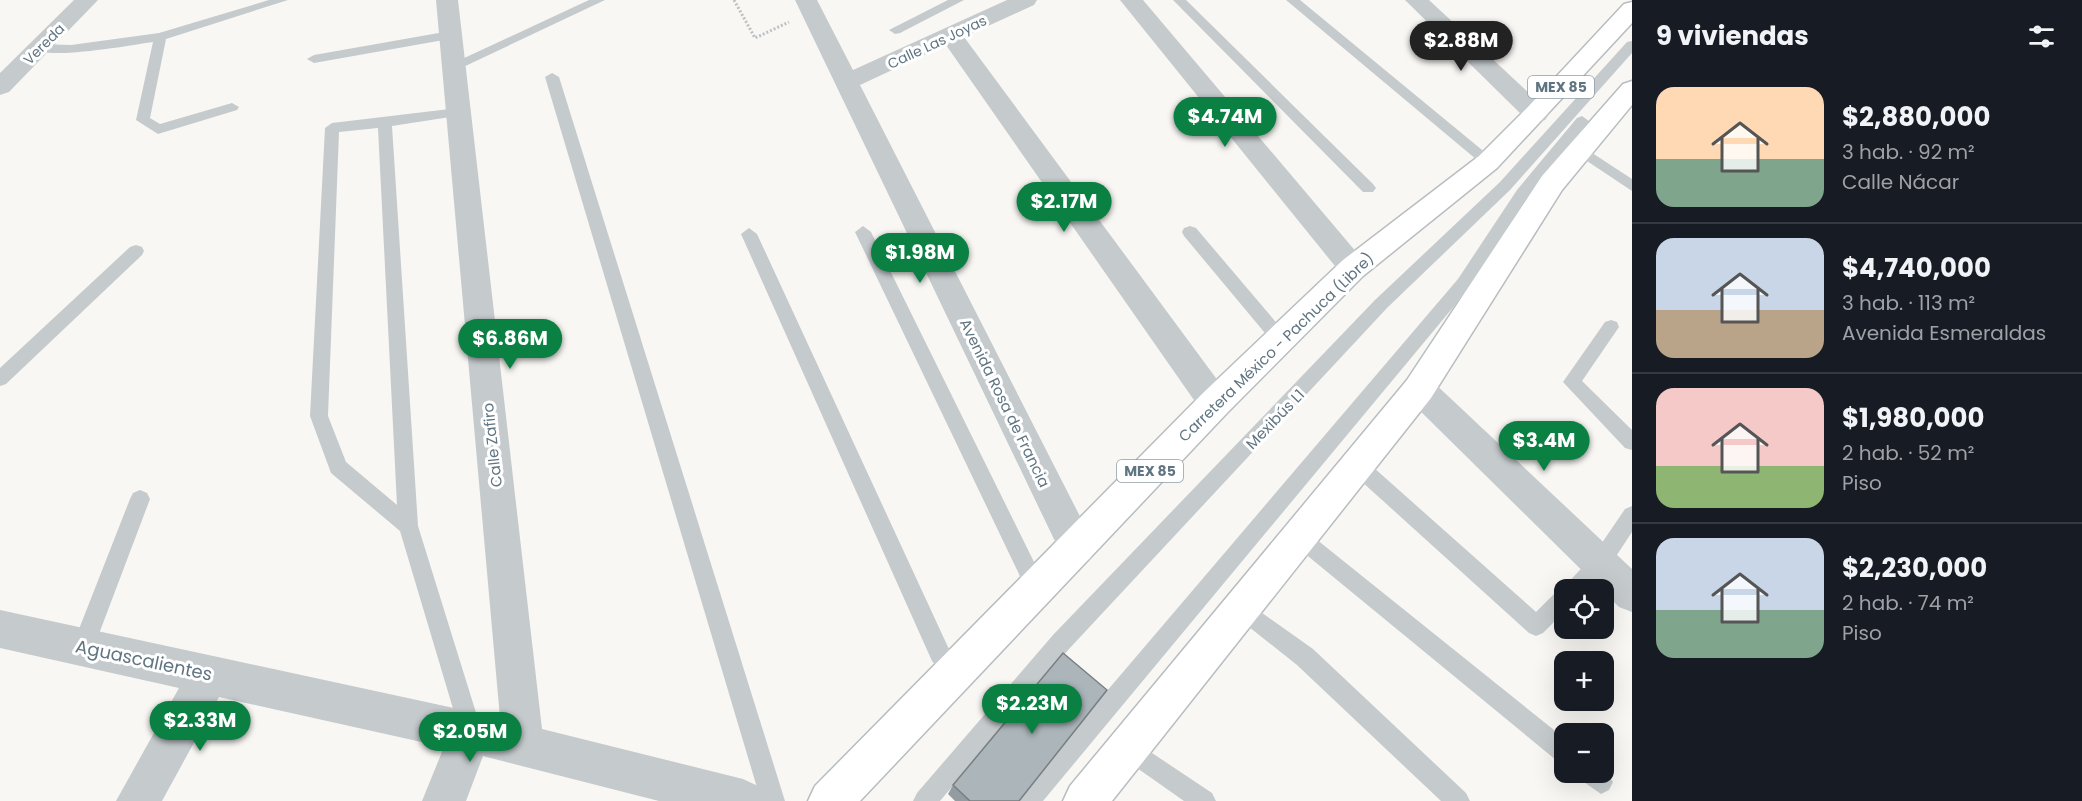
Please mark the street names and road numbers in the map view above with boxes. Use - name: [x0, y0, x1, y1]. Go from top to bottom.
- street label: Calle Las Joyas: [884, 10, 990, 74]
- street label: Vereda: [19, 19, 69, 69]
- road number: MEX 85: [1528, 76, 1594, 98]
- street label: Carretera México - Pachuca (Libre): [1174, 248, 1378, 446]
- street label: Avenida Rosa de Francia: [955, 315, 1055, 491]
- street label: Mexibús L1: [1241, 384, 1309, 454]
- street label: Calle Zafiro: [477, 402, 507, 488]
- road number: MEX 85: [1117, 460, 1183, 482]
- street label: Aguascalientes: [73, 633, 215, 687]

